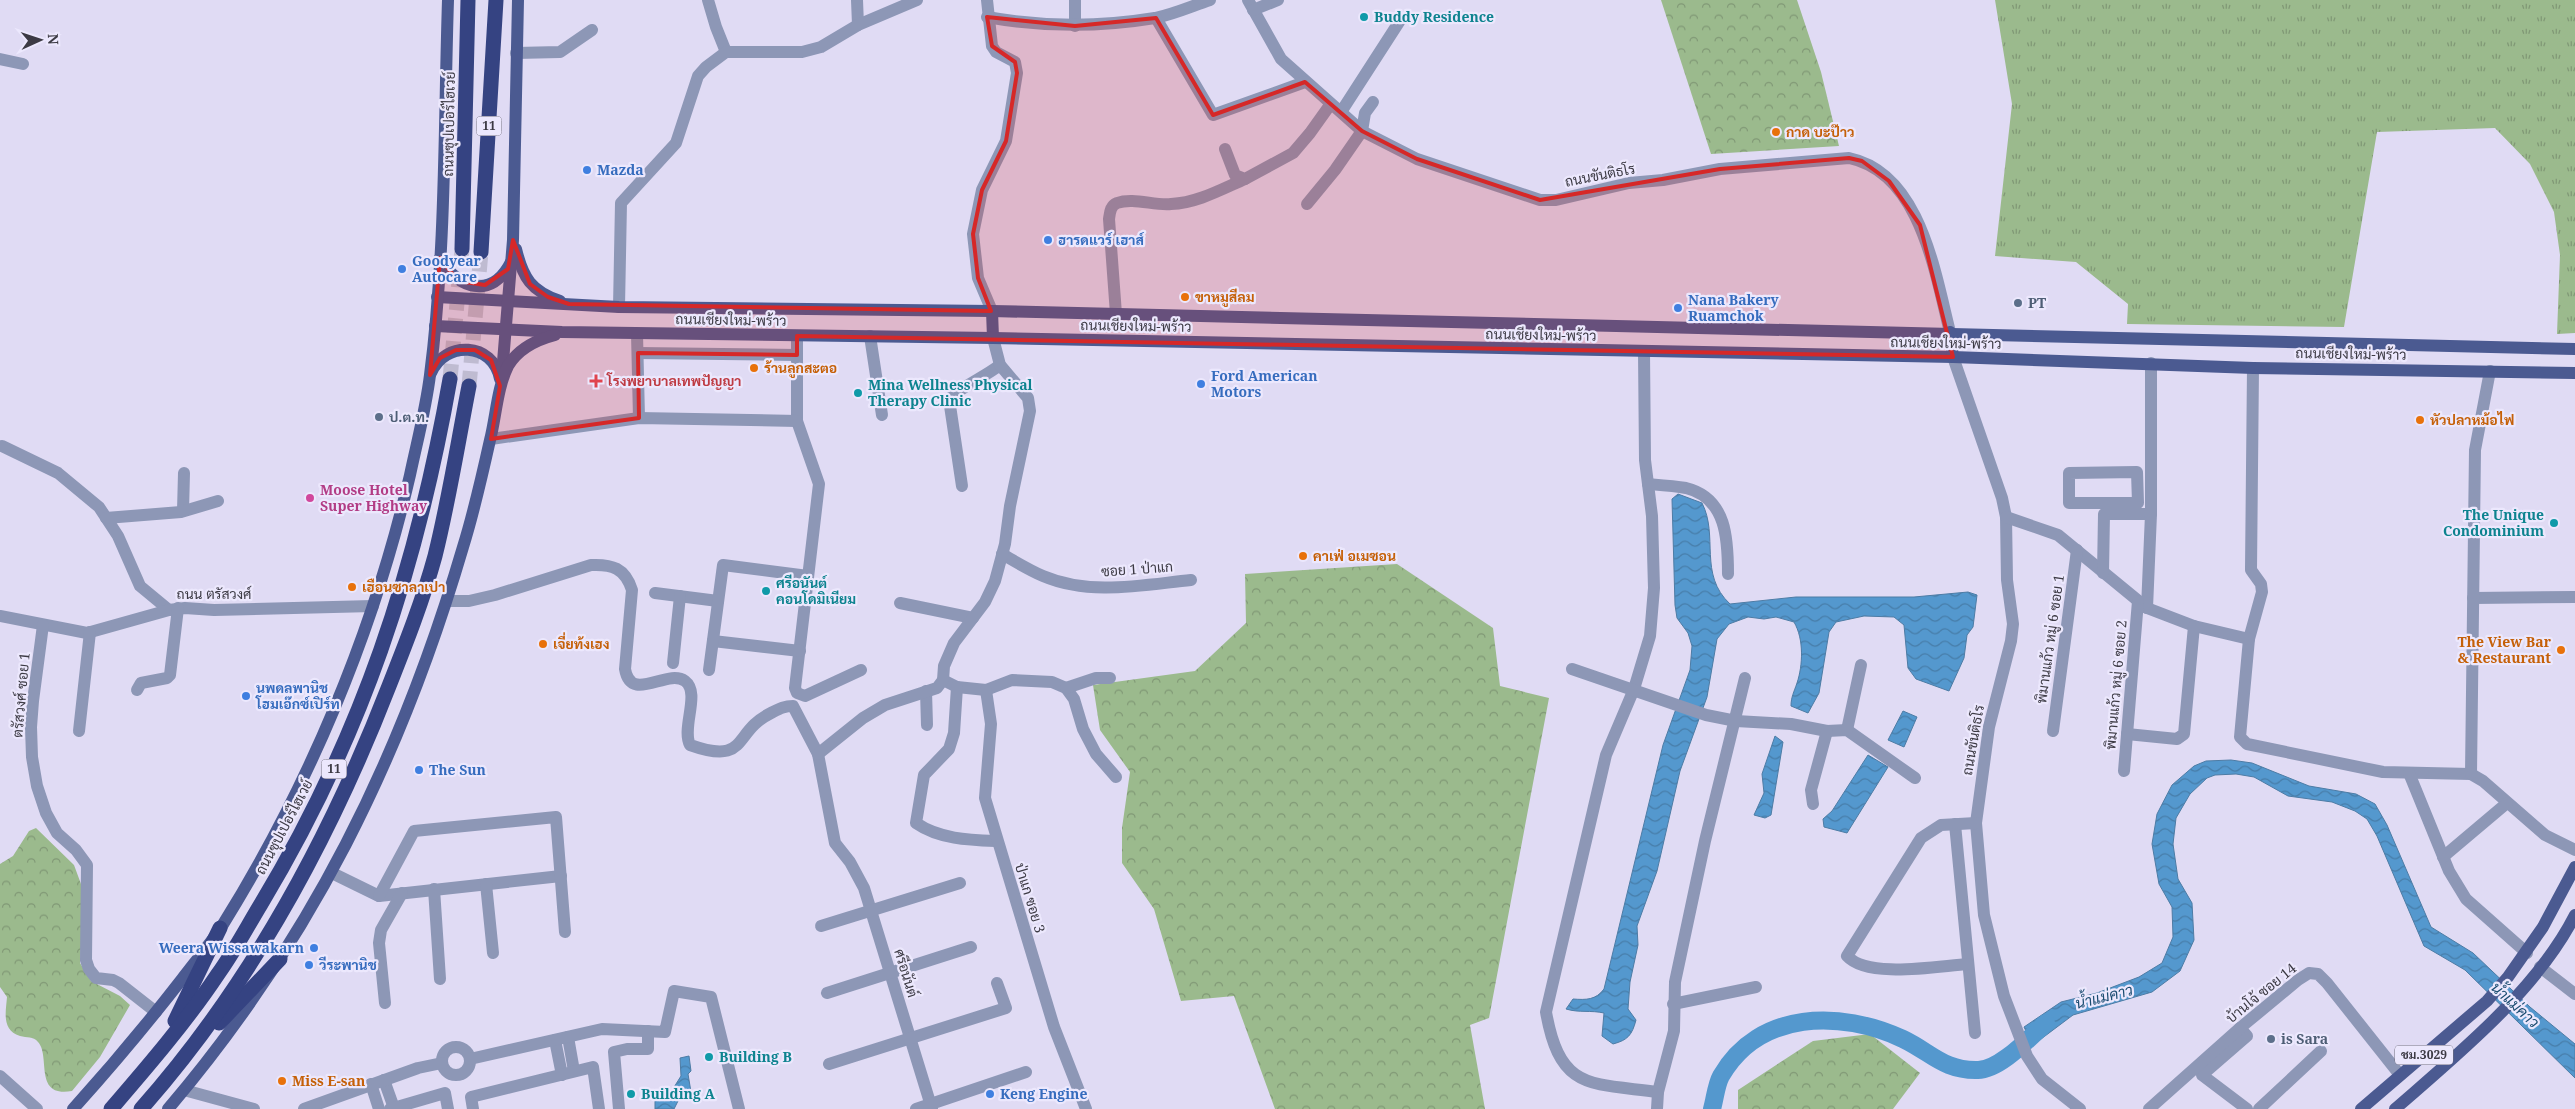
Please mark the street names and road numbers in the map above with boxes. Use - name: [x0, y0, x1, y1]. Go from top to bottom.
- street label: ถนนซุปเปอร์ไฮเวย์: [438, 71, 460, 177]
- road number: 11: [476, 116, 502, 136]
- street label: ถนนขันติธโร: [1563, 158, 1637, 191]
- street label: ถนนเชียงใหม่-พร้าว: [675, 309, 787, 330]
- street label: ถนนเชียงใหม่-พร้าว: [1080, 315, 1192, 336]
- street label: ถนนเชียงใหม่-พร้าว: [1485, 324, 1597, 345]
- street label: ถนนเชียงใหม่-พร้าว: [1890, 332, 2002, 353]
- street label: ถนนเชียงใหม่-พร้าว: [2295, 343, 2407, 364]
- street label: ซอย 1 ป่าแก: [1100, 557, 1174, 580]
- street label: พิมานแก้ว หมู่ 6 ซอย 1: [2031, 573, 2069, 705]
- street label: ถนน ตรัสวงศ์: [177, 584, 251, 603]
- street label: พิมานแก้ว หมู่ 6 ซอย 2: [2100, 619, 2132, 751]
- street label: ตรัสวงศ์ ซอย 1: [7, 652, 34, 738]
- street label: ถนนขันติธโร: [1957, 703, 1988, 777]
- road number: 11: [322, 760, 346, 779]
- street label: ถนนซุปเปอร์ไฮเวย์: [250, 776, 318, 878]
- street label: ป่าแก ซอย 3: [1011, 861, 1050, 935]
- street label: ศรีอนันต์: [890, 946, 923, 999]
- street label: บ้านโจ้ ซอย 14: [2221, 958, 2300, 1027]
- road number: ชม.3029: [2395, 1046, 2453, 1064]

